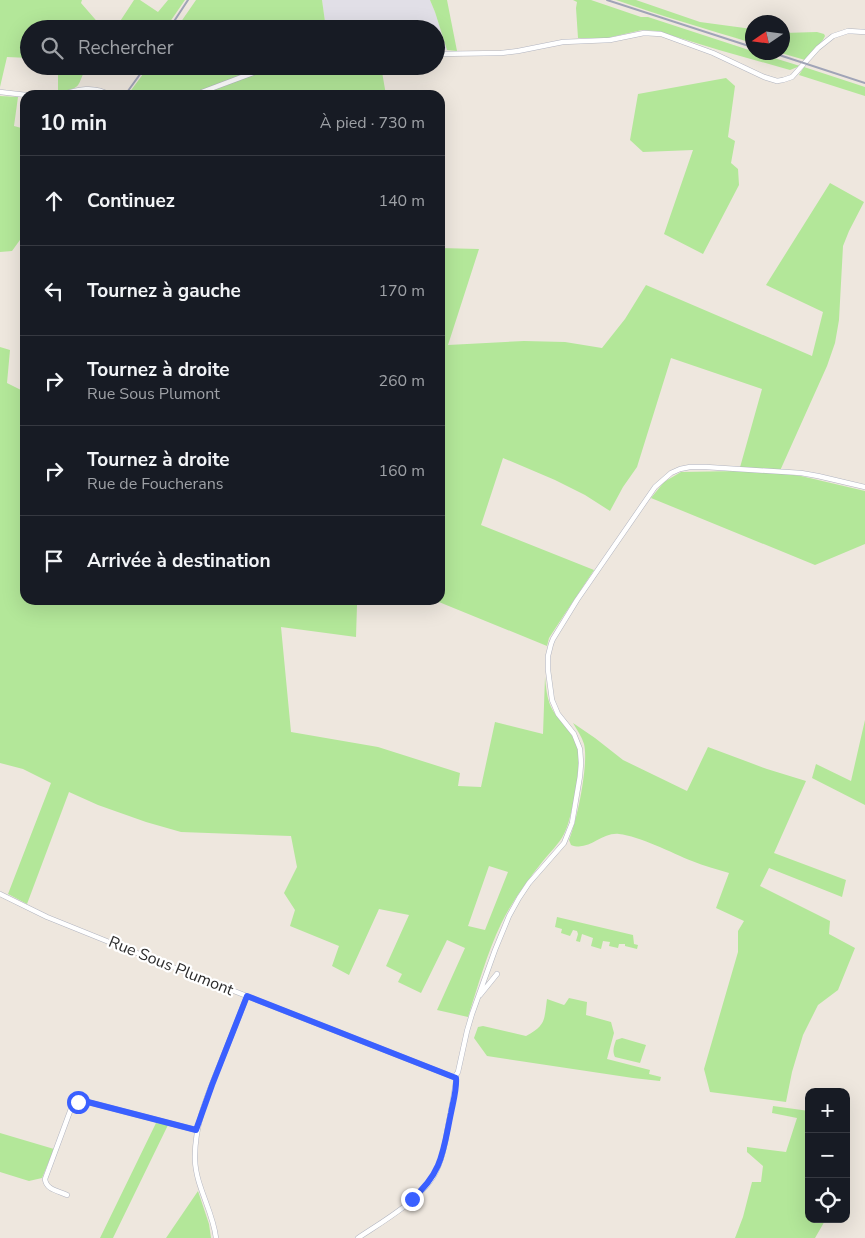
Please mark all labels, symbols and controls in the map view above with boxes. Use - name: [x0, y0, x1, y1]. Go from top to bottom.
- north arrow: [745, 15, 790, 60]
- search box: [20, 20, 445, 75]
- icon: search: [38, 34, 66, 62]
- text: Rechercher: [78, 35, 173, 61]
- text: 10 min: [40, 109, 107, 137]
- text: À pied · 730 m: [320, 112, 425, 134]
- icon: ahead: [40, 187, 68, 215]
- text: Continuez: [87, 188, 175, 214]
- text: 140 m: [378, 190, 425, 212]
- icon: left: [40, 277, 68, 305]
- text: Tournez à gauche: [87, 278, 241, 304]
- text: 170 m: [378, 280, 425, 302]
- text: Tournez à droite: [87, 357, 230, 383]
- icon: right: [40, 367, 68, 395]
- text: 260 m: [378, 370, 425, 392]
- text: Rue Sous Plumont: [87, 383, 220, 405]
- text: Tournez à droite: [87, 447, 230, 473]
- icon: right: [40, 457, 68, 485]
- text: 160 m: [378, 460, 425, 482]
- text: Rue de Foucherans: [87, 473, 224, 495]
- icon: arrive: [40, 547, 68, 575]
- text: Arrivée à destination: [87, 548, 271, 574]
- street label: Rue Sous Plumont: [105, 931, 237, 1001]
- map controls: [805, 1088, 850, 1223]
- button: +: [805, 1088, 850, 1133]
- route start: [67, 1091, 90, 1114]
- button: −: [805, 1133, 850, 1178]
- button: locate: [805, 1178, 850, 1223]
- route end: [401, 1188, 424, 1211]

